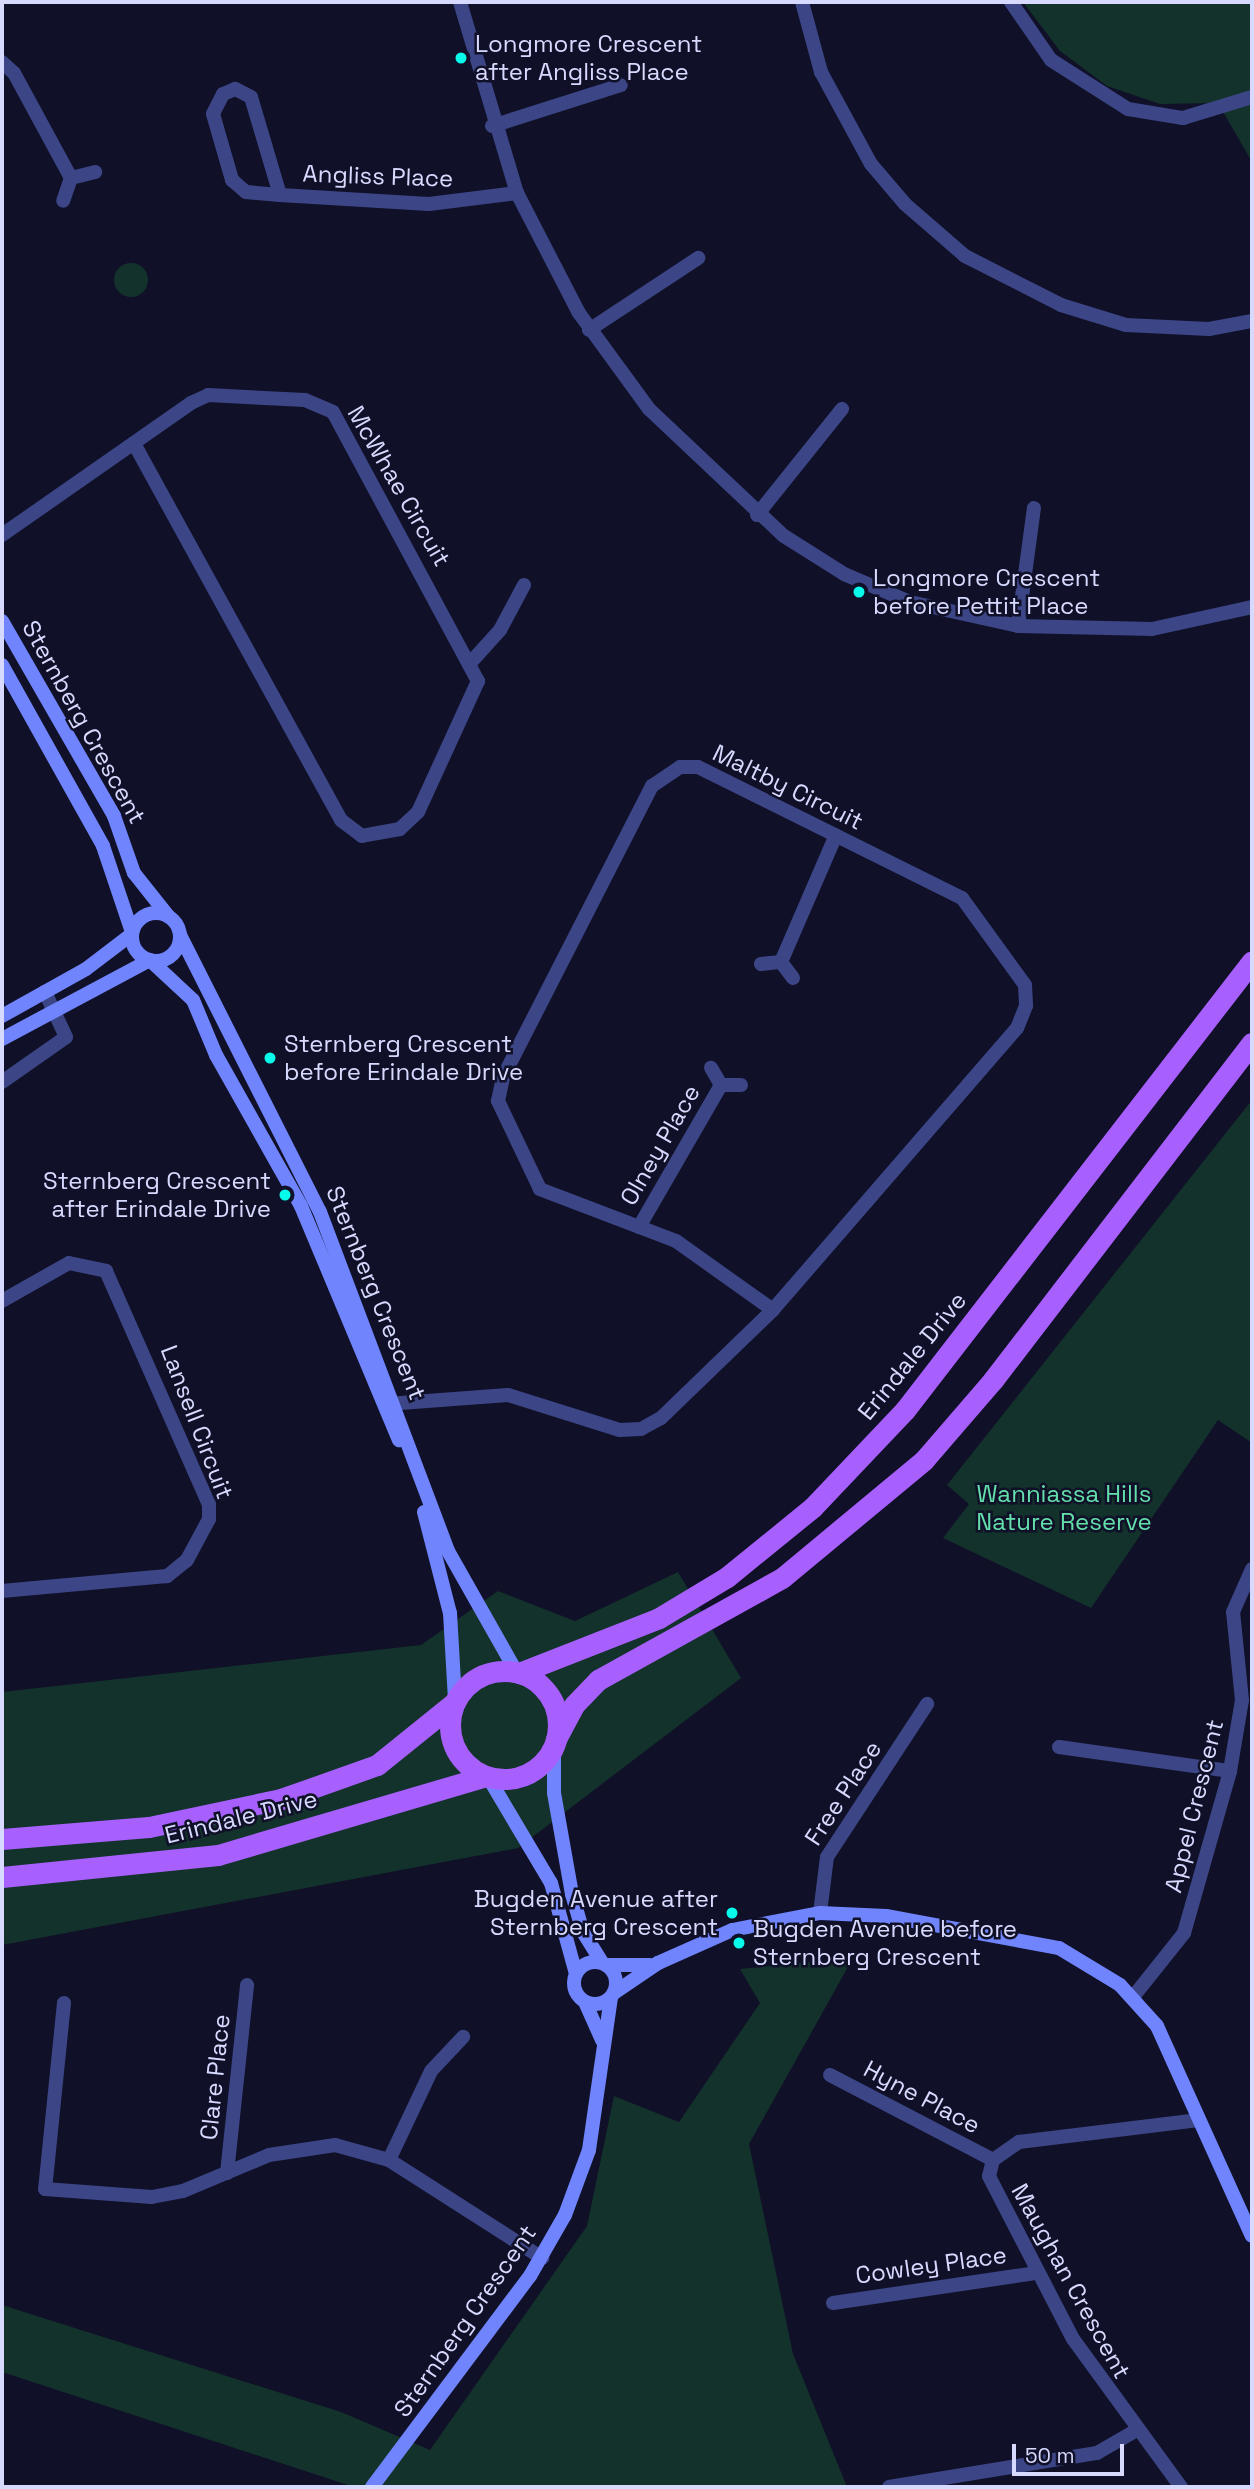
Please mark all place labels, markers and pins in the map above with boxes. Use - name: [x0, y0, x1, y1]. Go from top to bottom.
- place label: Longmore Crescent after Angliss Place: [475, 30, 702, 86]
- marker: Longmore Crescent after Angliss Place: [453, 50, 469, 66]
- place label: Longmore Crescent before Pettit Place: [873, 564, 1100, 620]
- marker: Longmore Crescent before Pettit Place: [851, 584, 867, 600]
- place label: Sternberg Crescent before Erindale Drive: [284, 1030, 523, 1086]
- marker: Sternberg Crescent before Erindale Drive: [262, 1050, 278, 1066]
- place label: Sternberg Crescent after Erindale Drive: [43, 1167, 271, 1223]
- marker: Sternberg Crescent after Erindale Drive: [277, 1187, 293, 1203]
- place label: Bugden Avenue after Sternberg Crescent: [473, 1885, 718, 1941]
- marker: Bugden Avenue after Sternberg Crescent: [724, 1905, 740, 1921]
- place label: Bugden Avenue before Sternberg Crescent: [753, 1915, 1017, 1971]
- marker: Bugden Avenue before Sternberg Crescent: [731, 1935, 747, 1951]

